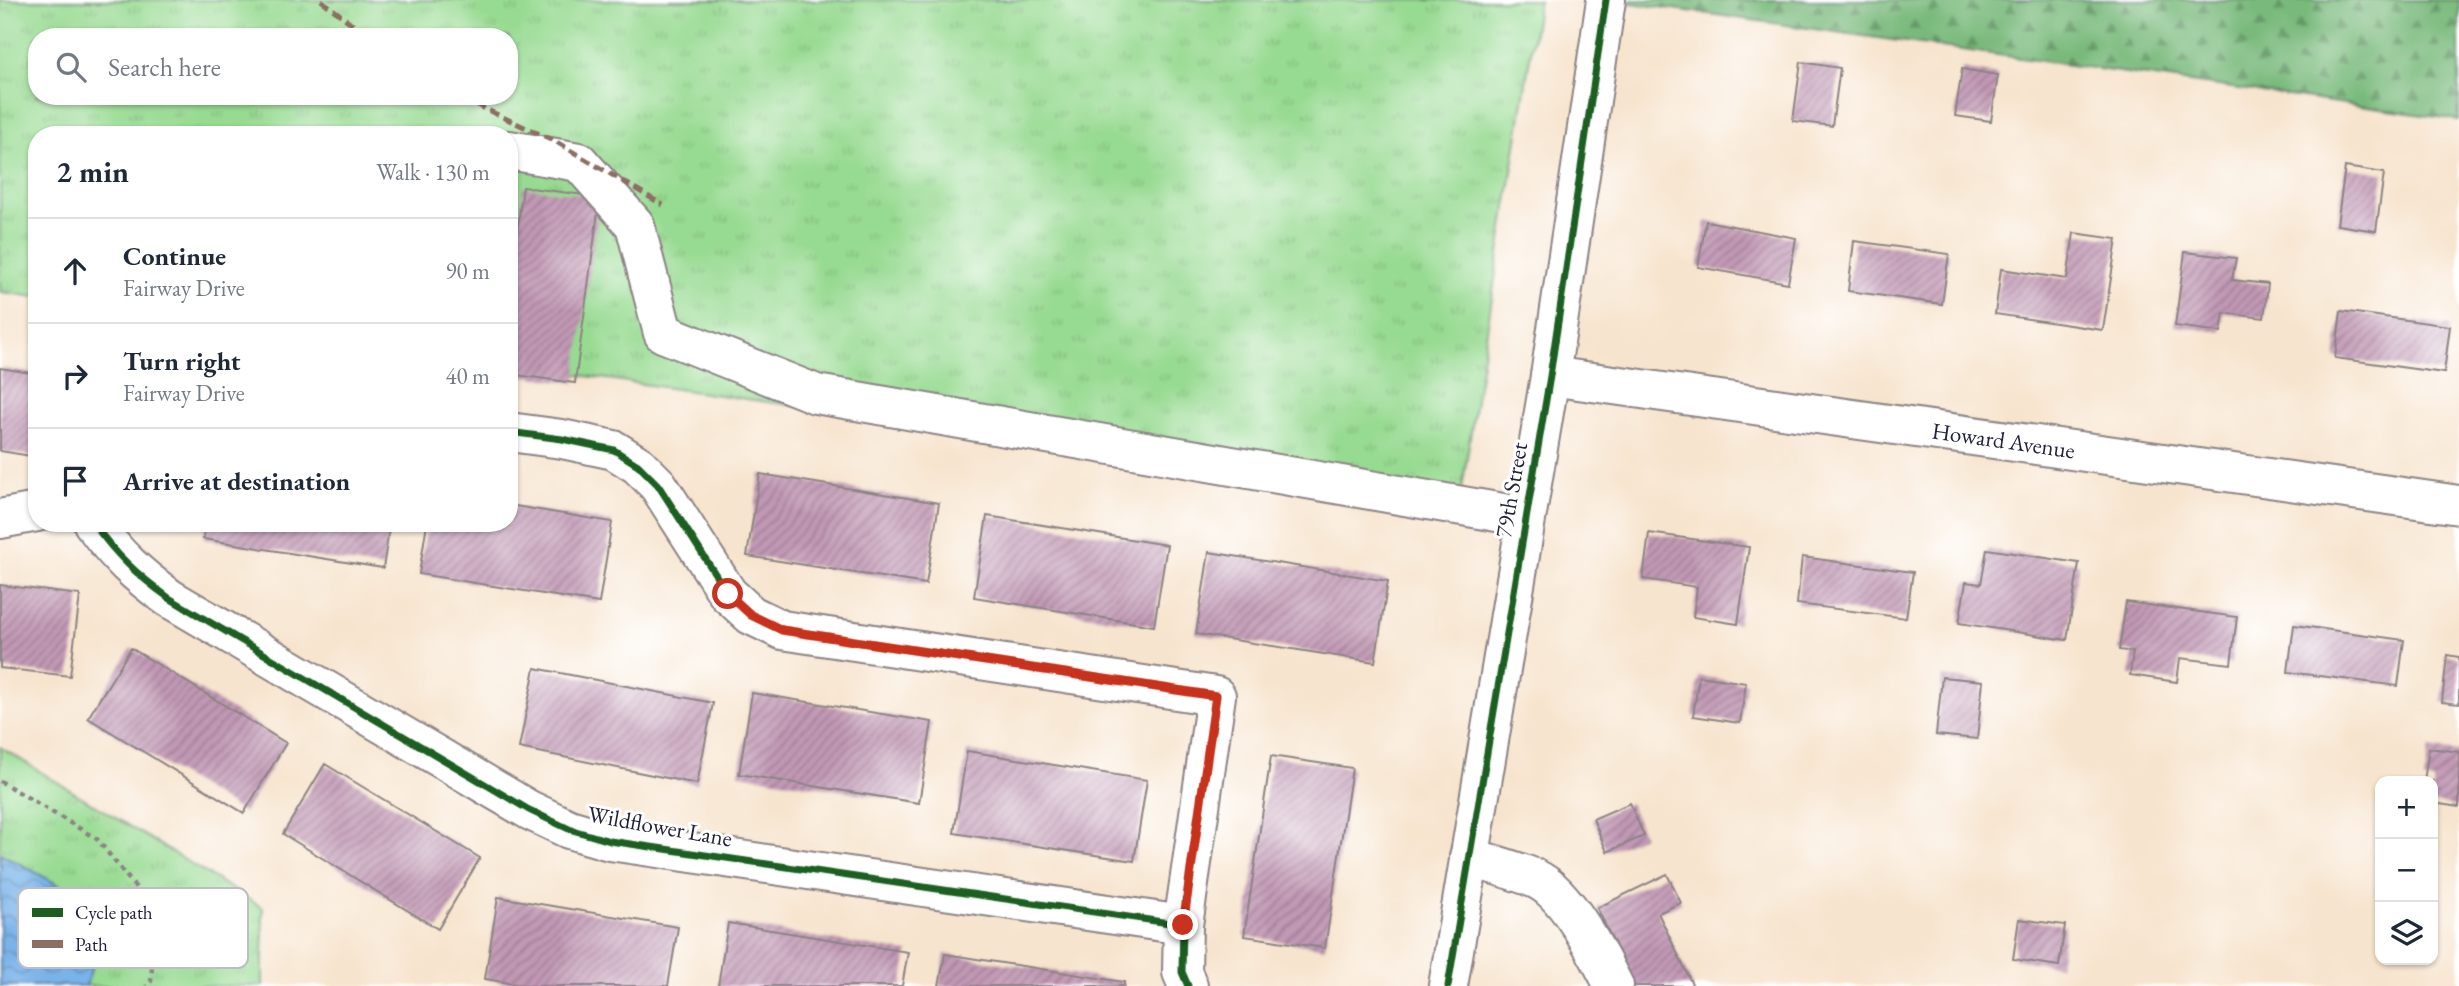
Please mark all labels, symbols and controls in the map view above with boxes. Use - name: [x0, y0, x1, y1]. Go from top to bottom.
- search box: [28, 28, 518, 105]
- icon: search: [52, 48, 90, 86]
- text: Search here: [108, 50, 221, 84]
- text: 2 min: [56, 152, 129, 191]
- text: Walk · 130 m: [376, 157, 490, 187]
- text: Continue: [123, 239, 226, 273]
- icon: ahead: [56, 252, 94, 290]
- text: 90 m: [445, 256, 490, 286]
- text: Fairway Drive: [123, 273, 245, 303]
- text: Turn right: [123, 344, 241, 378]
- icon: right: [56, 357, 94, 395]
- text: 40 m: [445, 361, 490, 391]
- text: Fairway Drive: [123, 378, 245, 408]
- street label: Howard Avenue: [1930, 415, 2077, 465]
- street label: 79th Street: [1488, 439, 1534, 540]
- icon: arrive: [56, 462, 94, 500]
- text: Arrive at destination: [123, 464, 350, 498]
- route start: [712, 578, 743, 609]
- map controls: [2375, 776, 2438, 965]
- button: +: [2375, 776, 2438, 839]
- street label: Wildflower Lane: [585, 799, 735, 853]
- button: −: [2375, 839, 2438, 902]
- legend: [18, 888, 248, 968]
- text: Cycle path: [75, 900, 153, 925]
- button: layers: [2375, 902, 2438, 965]
- route end: [1167, 909, 1198, 940]
- text: Path: [75, 932, 108, 957]

